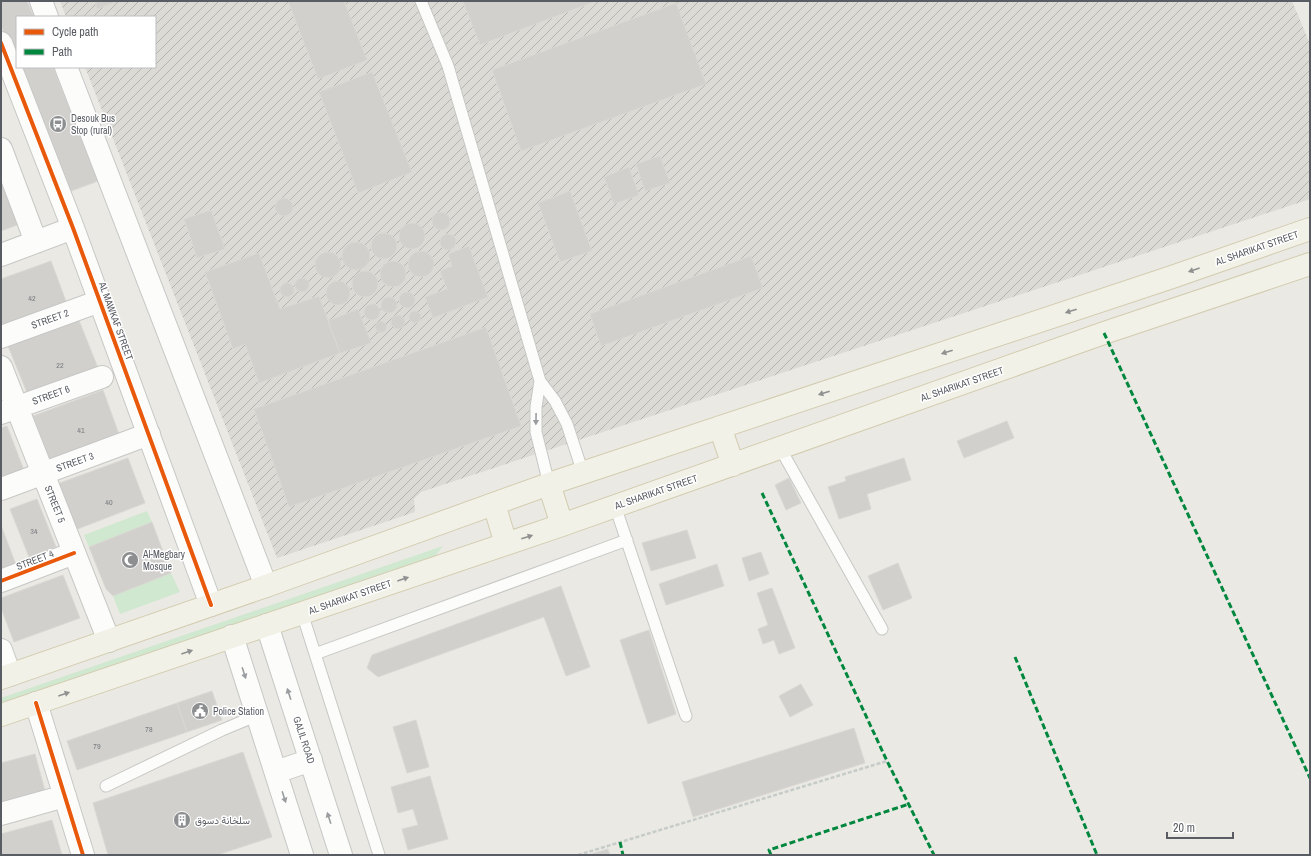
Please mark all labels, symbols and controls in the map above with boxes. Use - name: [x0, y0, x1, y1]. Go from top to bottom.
- legend: [16, 16, 156, 68]
- text: Cycle path: [52, 24, 99, 40]
- text: Path: [52, 44, 72, 60]
- place label: Desouk Bus Stop (rural): [71, 112, 115, 137]
- bus stop icon: Desouk Bus Stop (rural): [48, 114, 68, 134]
- street label: AL SHARIKAT STREET: [1213, 228, 1300, 269]
- one-way arrow: [1188, 267, 1200, 273]
- street label: AL MAWKAF STREET: [95, 279, 136, 362]
- house number: 42: [28, 293, 36, 303]
- street label: STREET 2: [29, 306, 71, 332]
- one-way arrow: [1064, 308, 1076, 314]
- one-way arrow: [941, 349, 953, 355]
- house number: 22: [56, 360, 64, 370]
- street label: AL SHARIKAT STREET: [918, 364, 1005, 405]
- street label: STREET 6: [30, 382, 72, 408]
- one-way arrow: [818, 390, 830, 396]
- one-way arrow: [533, 413, 539, 426]
- house number: 41: [77, 425, 85, 435]
- street label: STREET 3: [54, 449, 96, 475]
- street label: AL SHARIKAT STREET: [612, 472, 699, 513]
- street label: STREET 5: [42, 483, 69, 525]
- house number: 40: [105, 497, 113, 507]
- house number: 34: [30, 526, 38, 536]
- one-way arrow: [521, 534, 533, 540]
- street label: STREET 4: [14, 547, 56, 573]
- place label: Al-Megbary Mosque: [142, 548, 186, 573]
- mosque icon: Al-Megbary Mosque: [120, 550, 140, 570]
- one-way arrow: [398, 575, 410, 581]
- street label: AL SHARIKAT STREET: [306, 577, 393, 618]
- one-way arrow: [182, 648, 194, 654]
- one-way arrow: [242, 668, 248, 680]
- one-way arrow: [286, 688, 292, 700]
- one-way arrow: [59, 690, 71, 696]
- public building icon: Police Station: [190, 701, 210, 721]
- place label: Police Station: [213, 705, 264, 718]
- street label: GALIL ROAD: [290, 715, 318, 765]
- house number: 78: [145, 724, 153, 734]
- house number: 79: [93, 741, 101, 751]
- one-way arrow: [281, 792, 287, 804]
- building icon: سلخانة دسوق: [172, 810, 192, 830]
- one-way arrow: [326, 812, 332, 824]
- place label: سلخانة دسوق: [195, 814, 250, 827]
- scale bar: [1167, 814, 1233, 840]
- text: 20 m: [1173, 820, 1195, 836]

